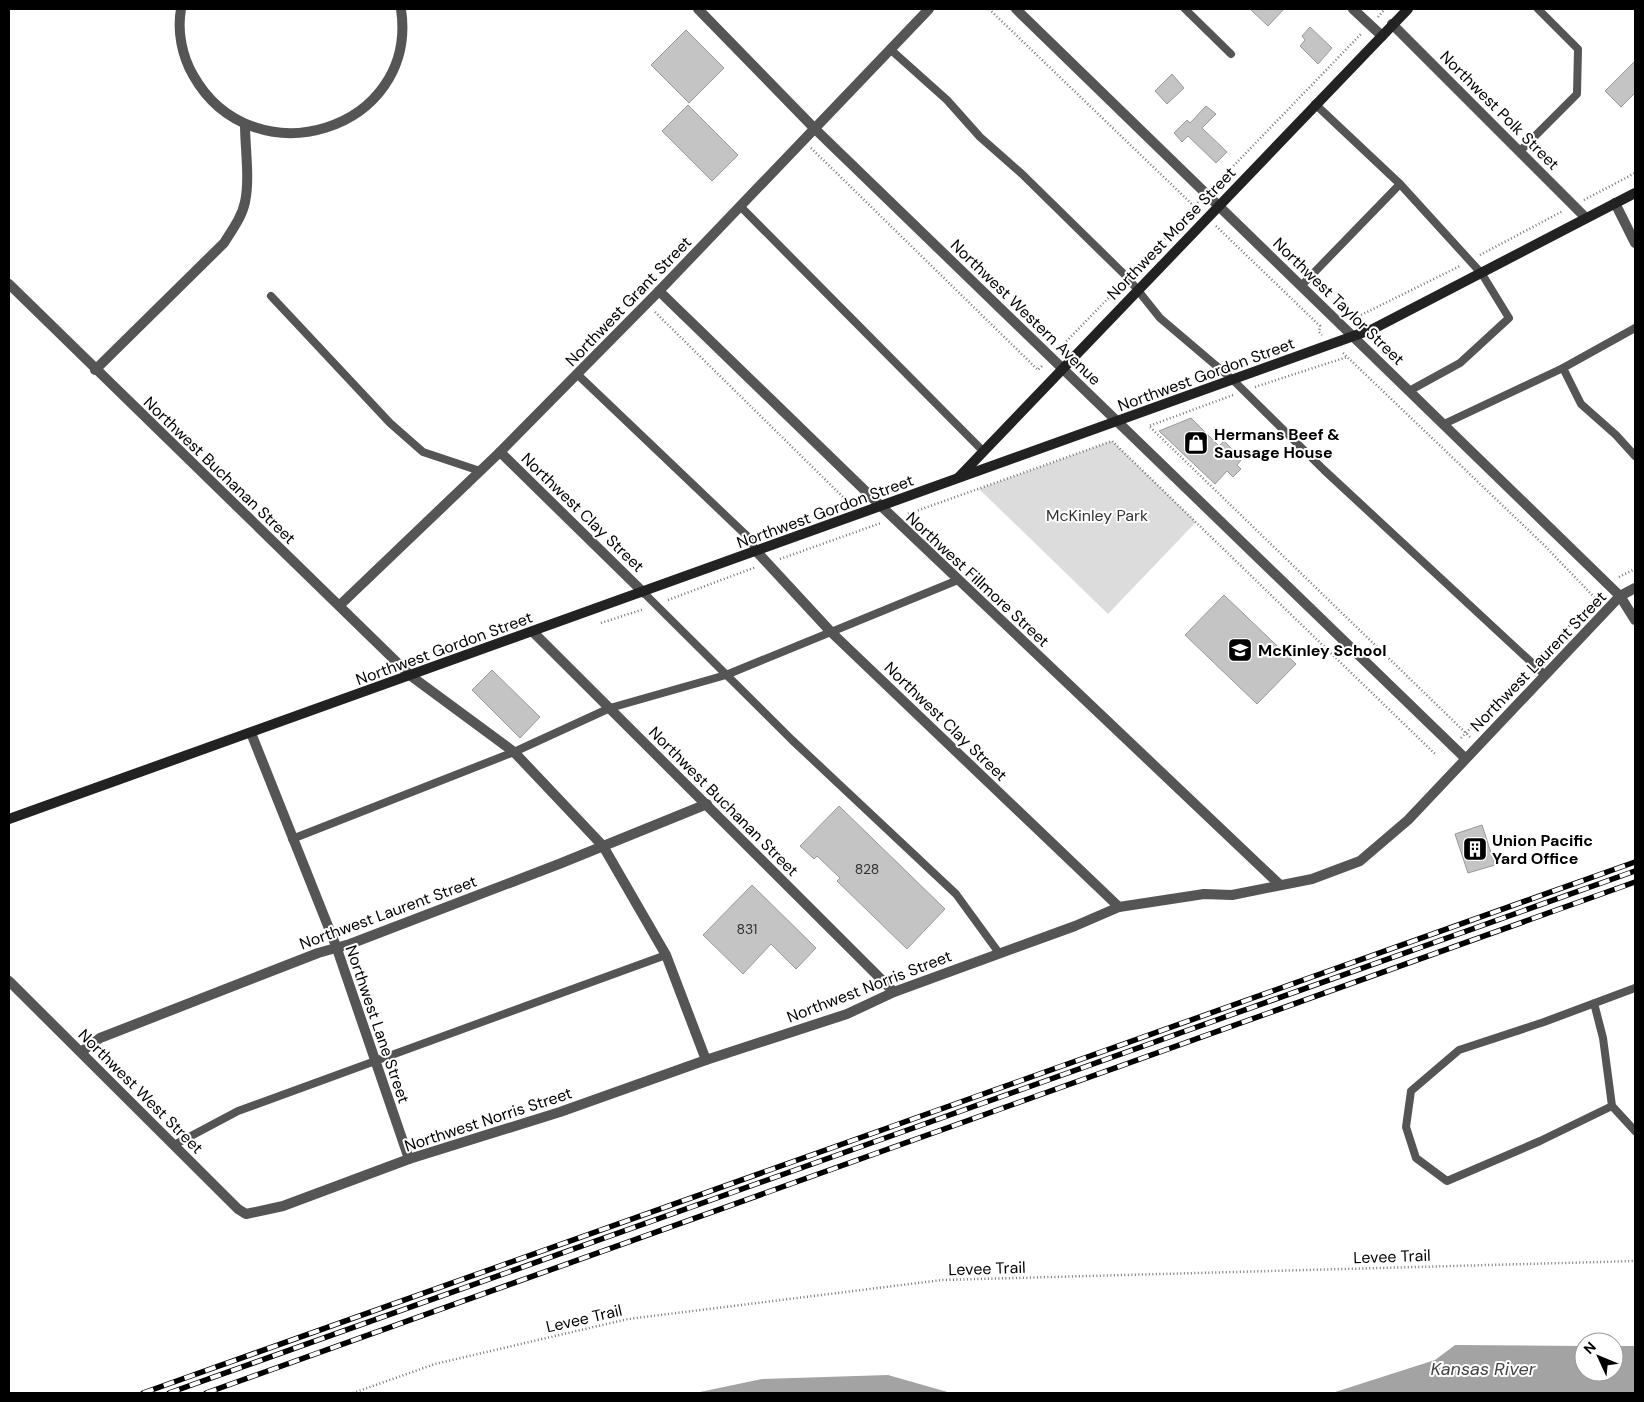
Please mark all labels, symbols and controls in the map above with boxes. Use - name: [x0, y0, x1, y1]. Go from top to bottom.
- street label: Northwest Polk Street: [1435, 46, 1564, 175]
- street label: Northwest Morse Street: [1102, 162, 1240, 304]
- street label: Northwest Grant Street: [561, 232, 696, 371]
- street label: Northwest Taylor Street: [1268, 233, 1409, 370]
- street label: Northwest Western Avenue: [946, 235, 1105, 390]
- street label: Northwest Gordon Street: [1115, 333, 1297, 416]
- street label: Northwest Buchanan Street: [139, 392, 300, 549]
- place label: Hermans Beef & Sausage House: [1214, 424, 1340, 463]
- shop icon: Hermans Beef & Sausage House: [1183, 430, 1209, 456]
- street label: Northwest Clay Street: [517, 448, 649, 577]
- street label: Northwest Gordon Street: [734, 470, 916, 553]
- park label: McKinley Park: [1046, 505, 1148, 526]
- street label: Northwest Fillmore Street: [901, 507, 1054, 651]
- street label: Northwest Laurent Street: [1466, 587, 1611, 736]
- street label: Northwest Gordon Street: [353, 607, 535, 690]
- school or university icon: McKinley School: [1227, 637, 1253, 663]
- place label: McKinley School: [1258, 640, 1387, 661]
- street label: Northwest Clay Street: [880, 657, 1012, 786]
- street label: Northwest Buchanan Street: [644, 722, 803, 881]
- place label: Union Pacific Yard Office: [1492, 830, 1593, 869]
- building icon: Union Pacific Yard Office: [1462, 836, 1488, 862]
- house number: 828: [855, 860, 879, 878]
- street label: Northwest Laurent Street: [297, 871, 480, 954]
- house number: 831: [737, 920, 757, 938]
- street label: Northwest Lane Street: [341, 942, 415, 1106]
- street label: Northwest Norris Street: [784, 945, 955, 1028]
- street label: Northwest West Street: [74, 1024, 208, 1158]
- street label: Northwest Norris Street: [402, 1082, 575, 1157]
- street label: Levee Trail: [1353, 1245, 1431, 1268]
- street label: Levee Trail: [948, 1257, 1026, 1280]
- street label: Levee Trail: [544, 1300, 624, 1337]
- north arrow: [1574, 1332, 1624, 1382]
- text: N: [1580, 1338, 1600, 1358]
- water label: Kansas River: [1430, 1357, 1537, 1381]

